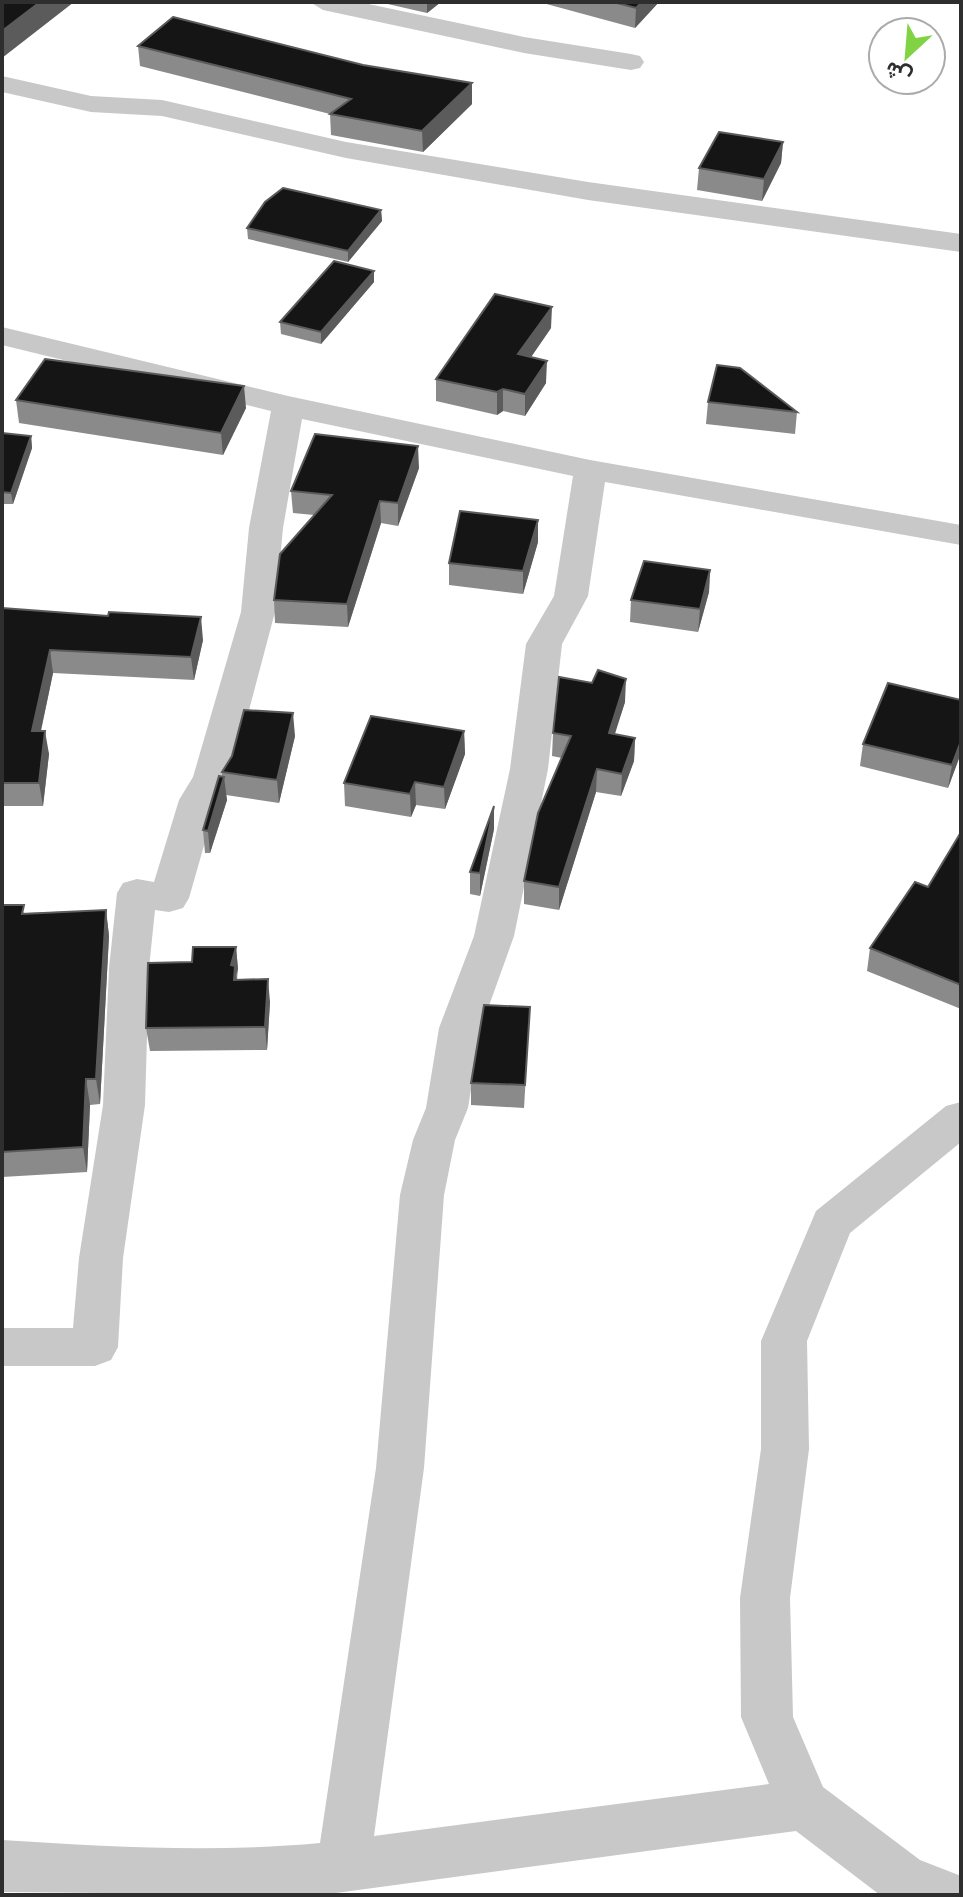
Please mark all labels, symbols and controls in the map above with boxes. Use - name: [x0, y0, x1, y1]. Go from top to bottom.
- north arrow: [867, 16, 947, 96]
- text: ش: [880, 55, 917, 93]

